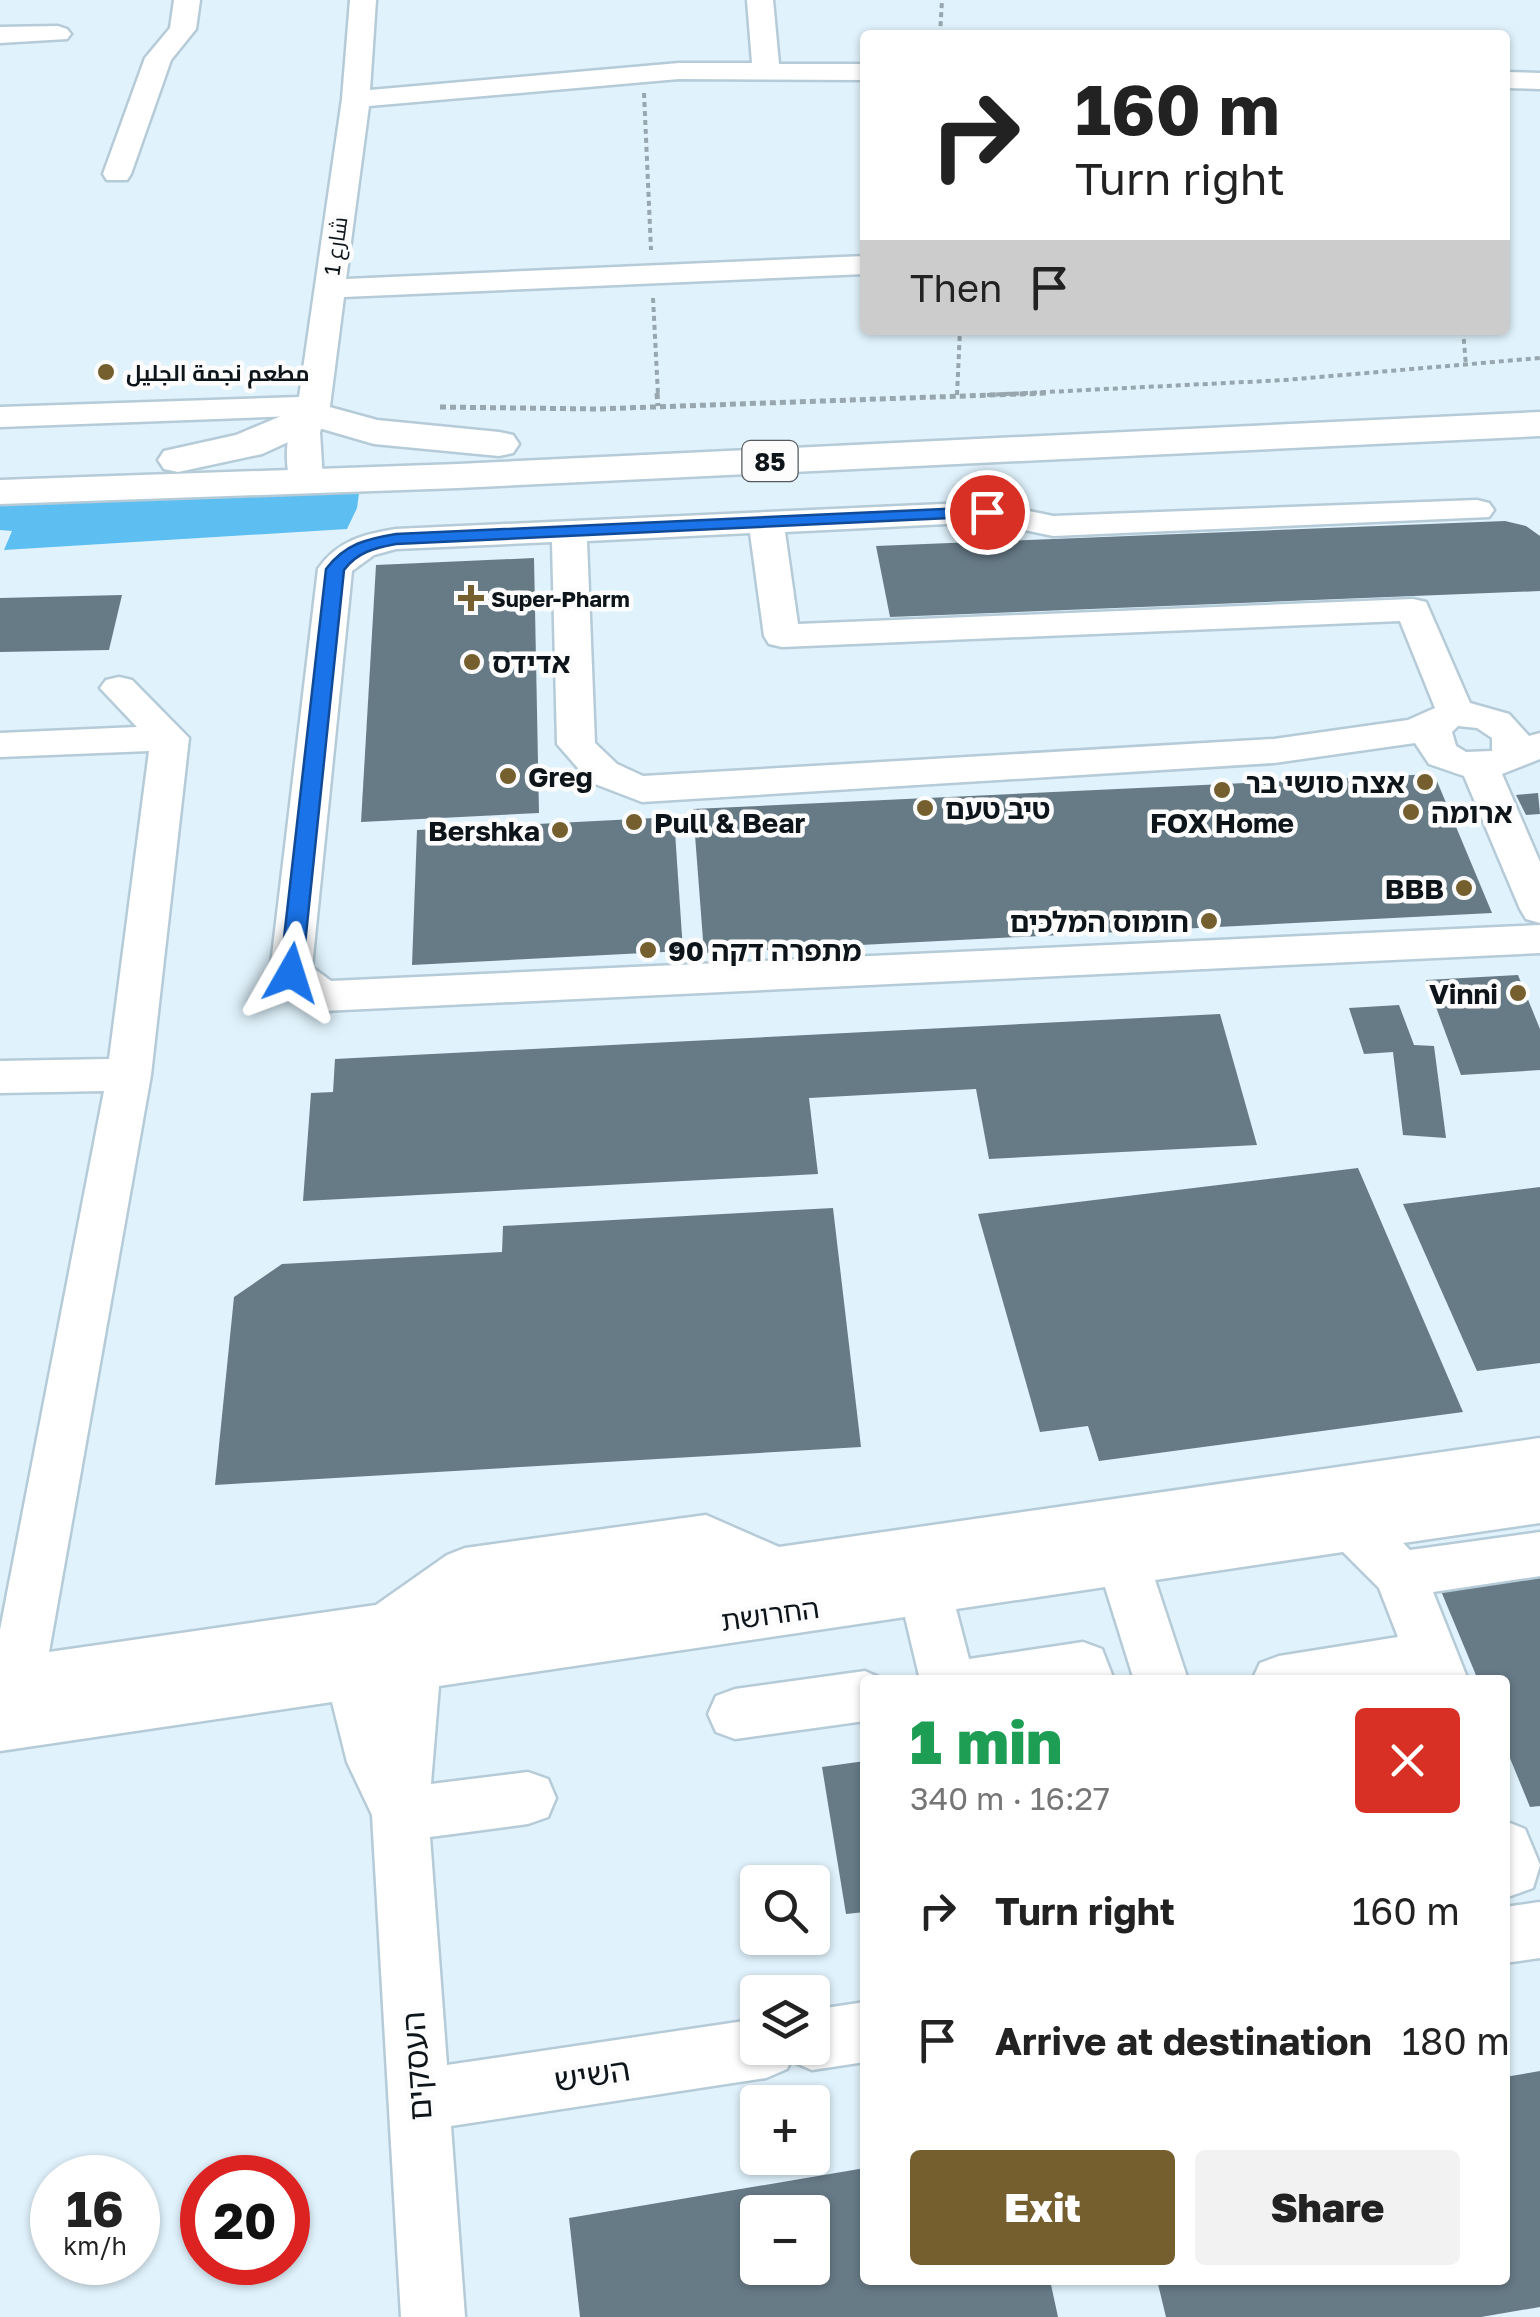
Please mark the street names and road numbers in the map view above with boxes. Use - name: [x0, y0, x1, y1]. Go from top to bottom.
- street label: شارع 1: [318, 215, 354, 277]
- road number: 85: [742, 441, 798, 481]
- street label: החרושת: [719, 1591, 821, 1637]
- street label: העסקים: [393, 2010, 439, 2122]
- street label: השיש: [551, 2049, 633, 2099]

